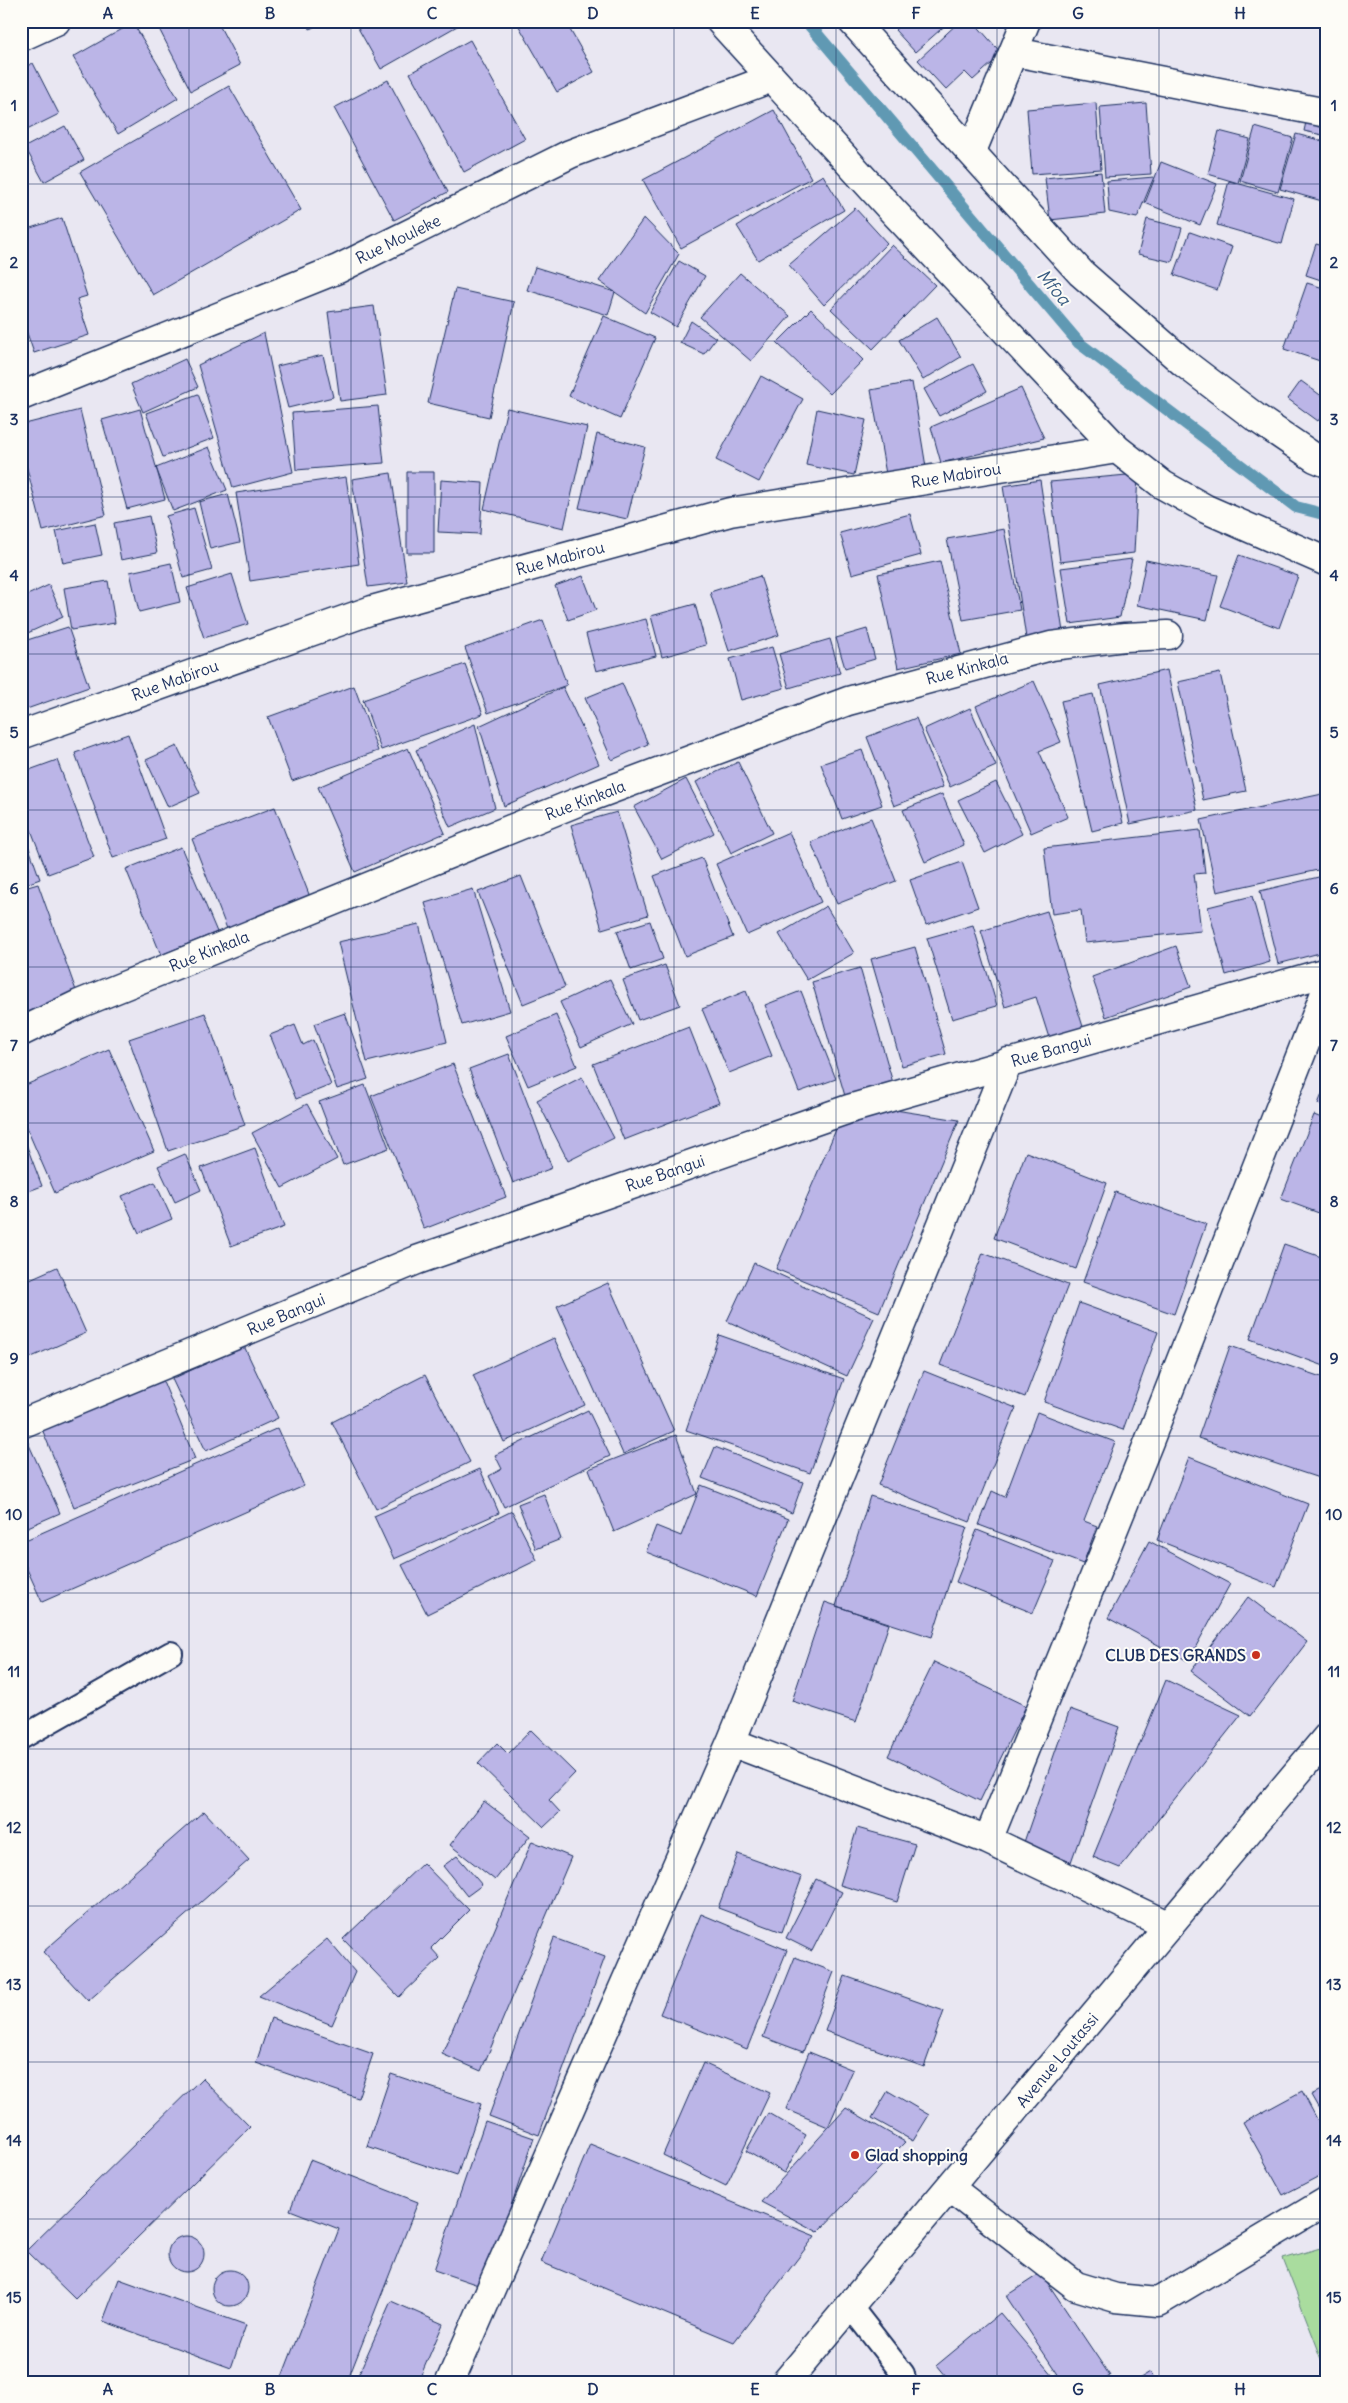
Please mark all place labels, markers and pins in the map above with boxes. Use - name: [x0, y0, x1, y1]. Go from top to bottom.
- place label: CLUB DES GRANDS: [1105, 1645, 1246, 1665]
- marker: CLUB DES GRANDS: [1250, 1649, 1262, 1661]
- place label: Glad shopping: [865, 2145, 968, 2166]
- marker: Glad shopping: [849, 2149, 861, 2161]

